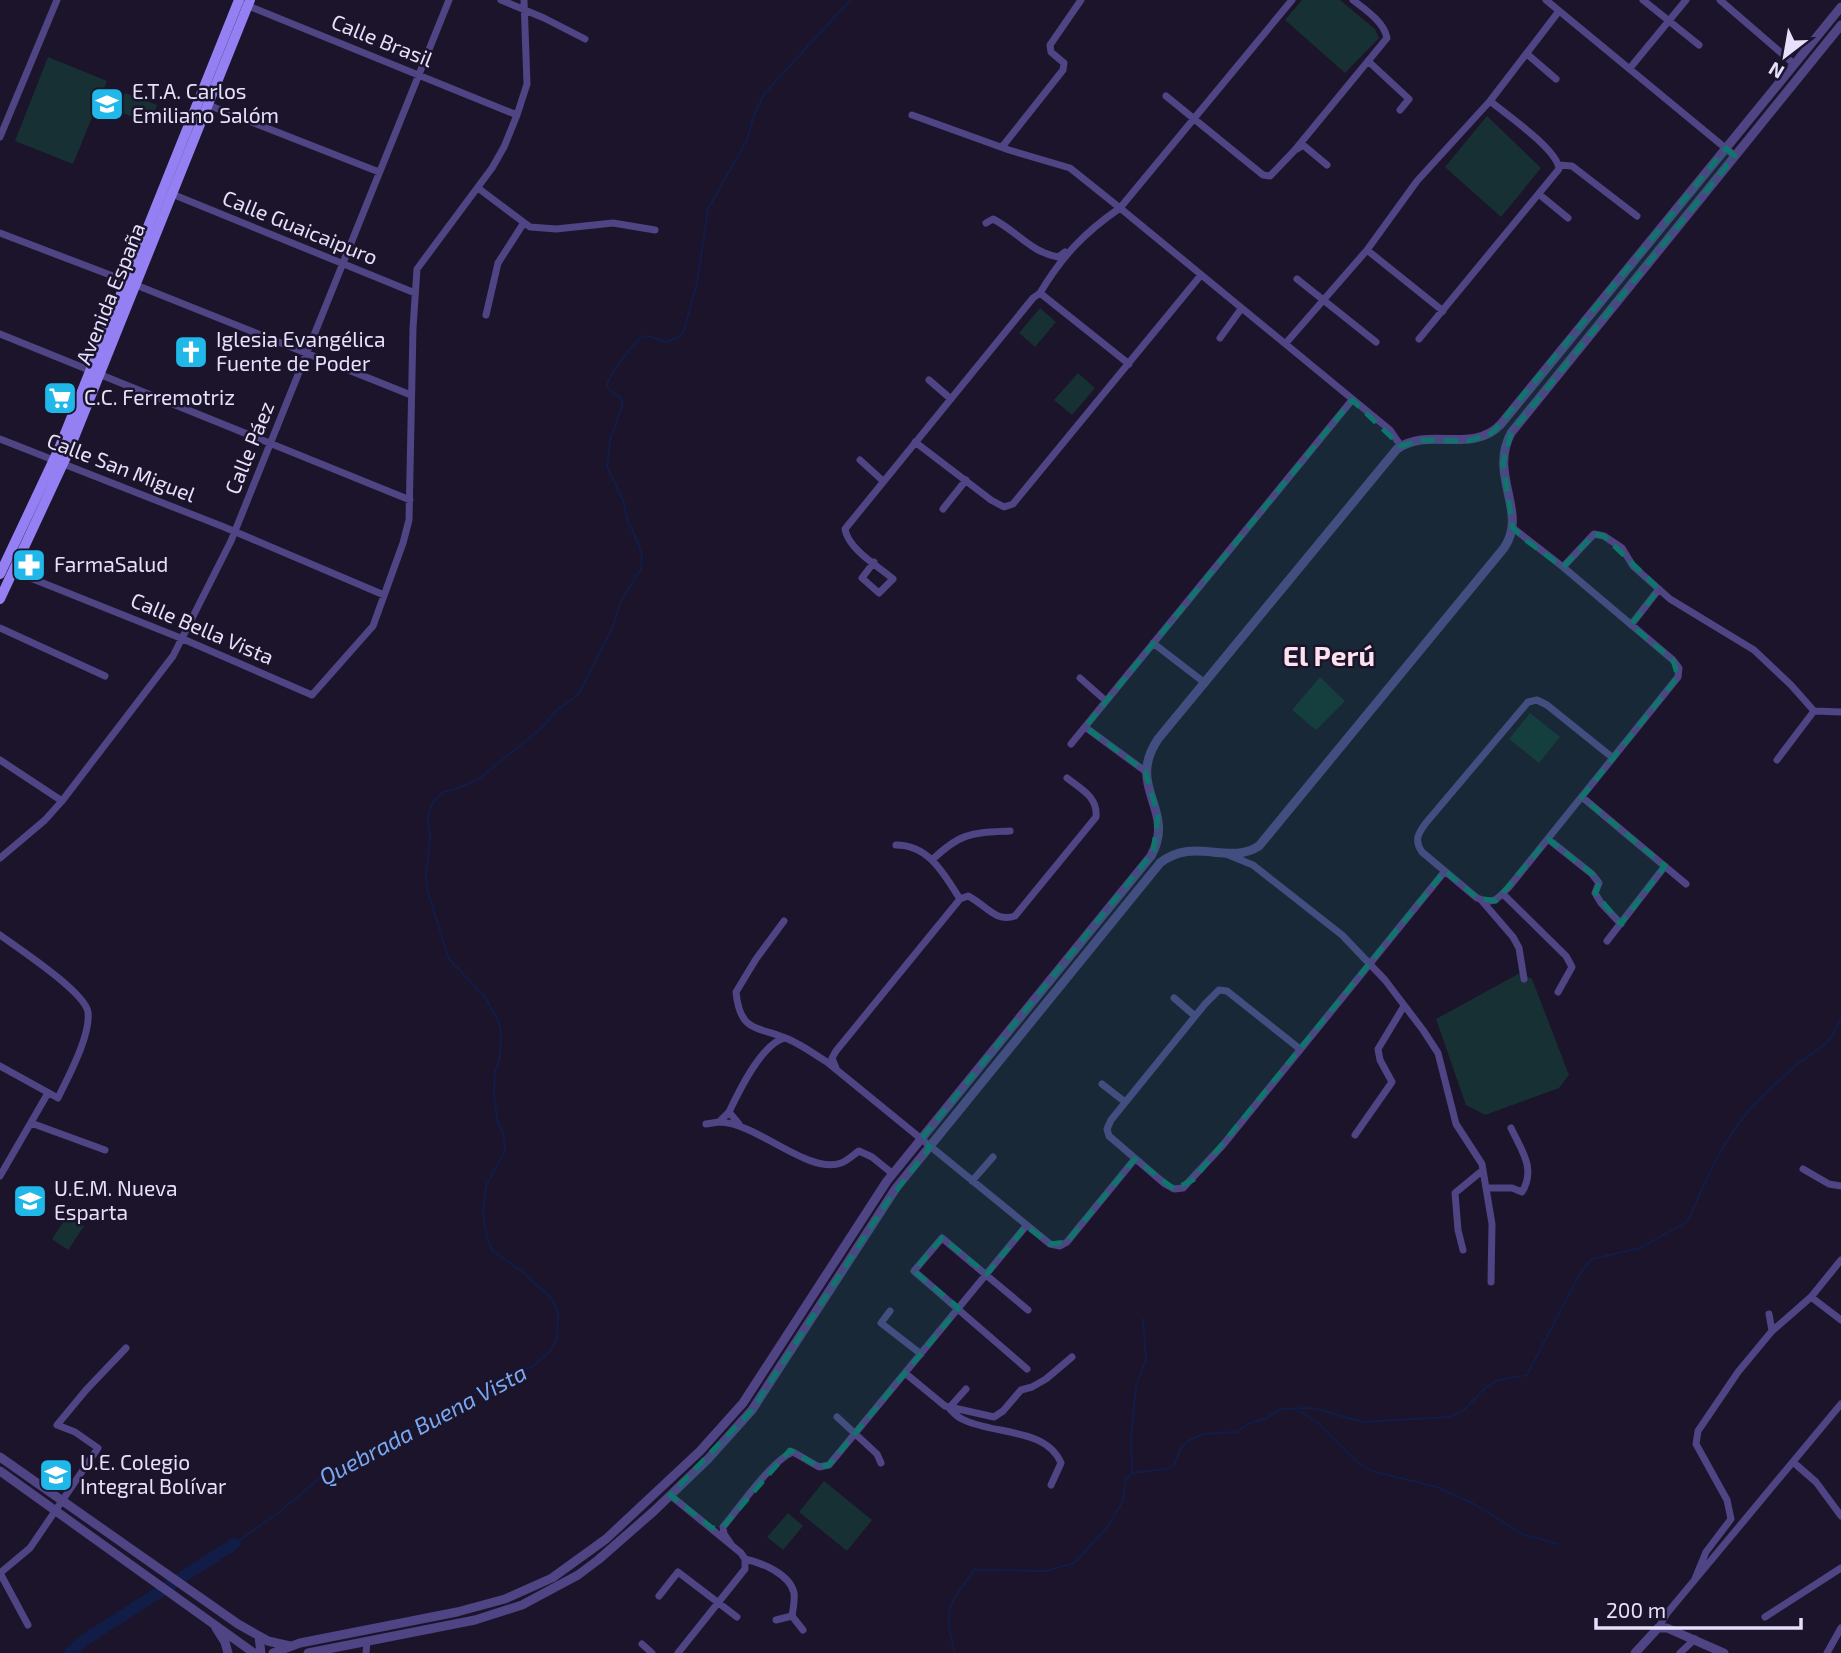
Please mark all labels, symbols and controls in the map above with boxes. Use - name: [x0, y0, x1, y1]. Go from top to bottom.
- street label: Calle Brasil: [328, 8, 438, 72]
- north arrow: [1750, 21, 1820, 91]
- text: N: [1764, 58, 1788, 84]
- place label: E.T.A. Carlos Emiliano Salóm: [132, 78, 279, 127]
- school or university icon: E.T.A. Carlos Emiliano Salóm: [88, 85, 126, 123]
- street label: Calle Guaicaipuro: [219, 184, 382, 269]
- street label: Avenida España: [70, 219, 149, 368]
- place label: Iglesia Evangélica Fuente de Poder: [216, 326, 386, 375]
- church icon: Iglesia Evangélica Fuente de Poder: [172, 333, 210, 371]
- supermarket icon: C.C. Ferremotriz: [41, 379, 79, 417]
- place label: C.C. Ferremotriz: [84, 384, 235, 409]
- street label: Calle Páez: [219, 397, 279, 497]
- street label: Calle San Miguel: [44, 427, 200, 507]
- pharmacy icon: FarmaSalud: [10, 546, 48, 584]
- place label: FarmaSalud: [54, 551, 168, 576]
- street label: Calle Bella Vista: [127, 586, 278, 669]
- district label: El Perú: [1283, 638, 1375, 672]
- place label: U.E.M. Nueva Esparta: [54, 1175, 178, 1224]
- school or university icon: U.E.M. Nueva Esparta: [11, 1182, 49, 1220]
- water label: Quebrada Buena Vista: [314, 1357, 531, 1491]
- place label: U.E. Colegio Integral Bolívar: [80, 1449, 227, 1498]
- school or university icon: U.E. Colegio Integral Bolívar: [37, 1456, 75, 1494]
- scale bar: [1596, 1586, 1801, 1630]
- text: 200 m: [1606, 1597, 1666, 1622]

